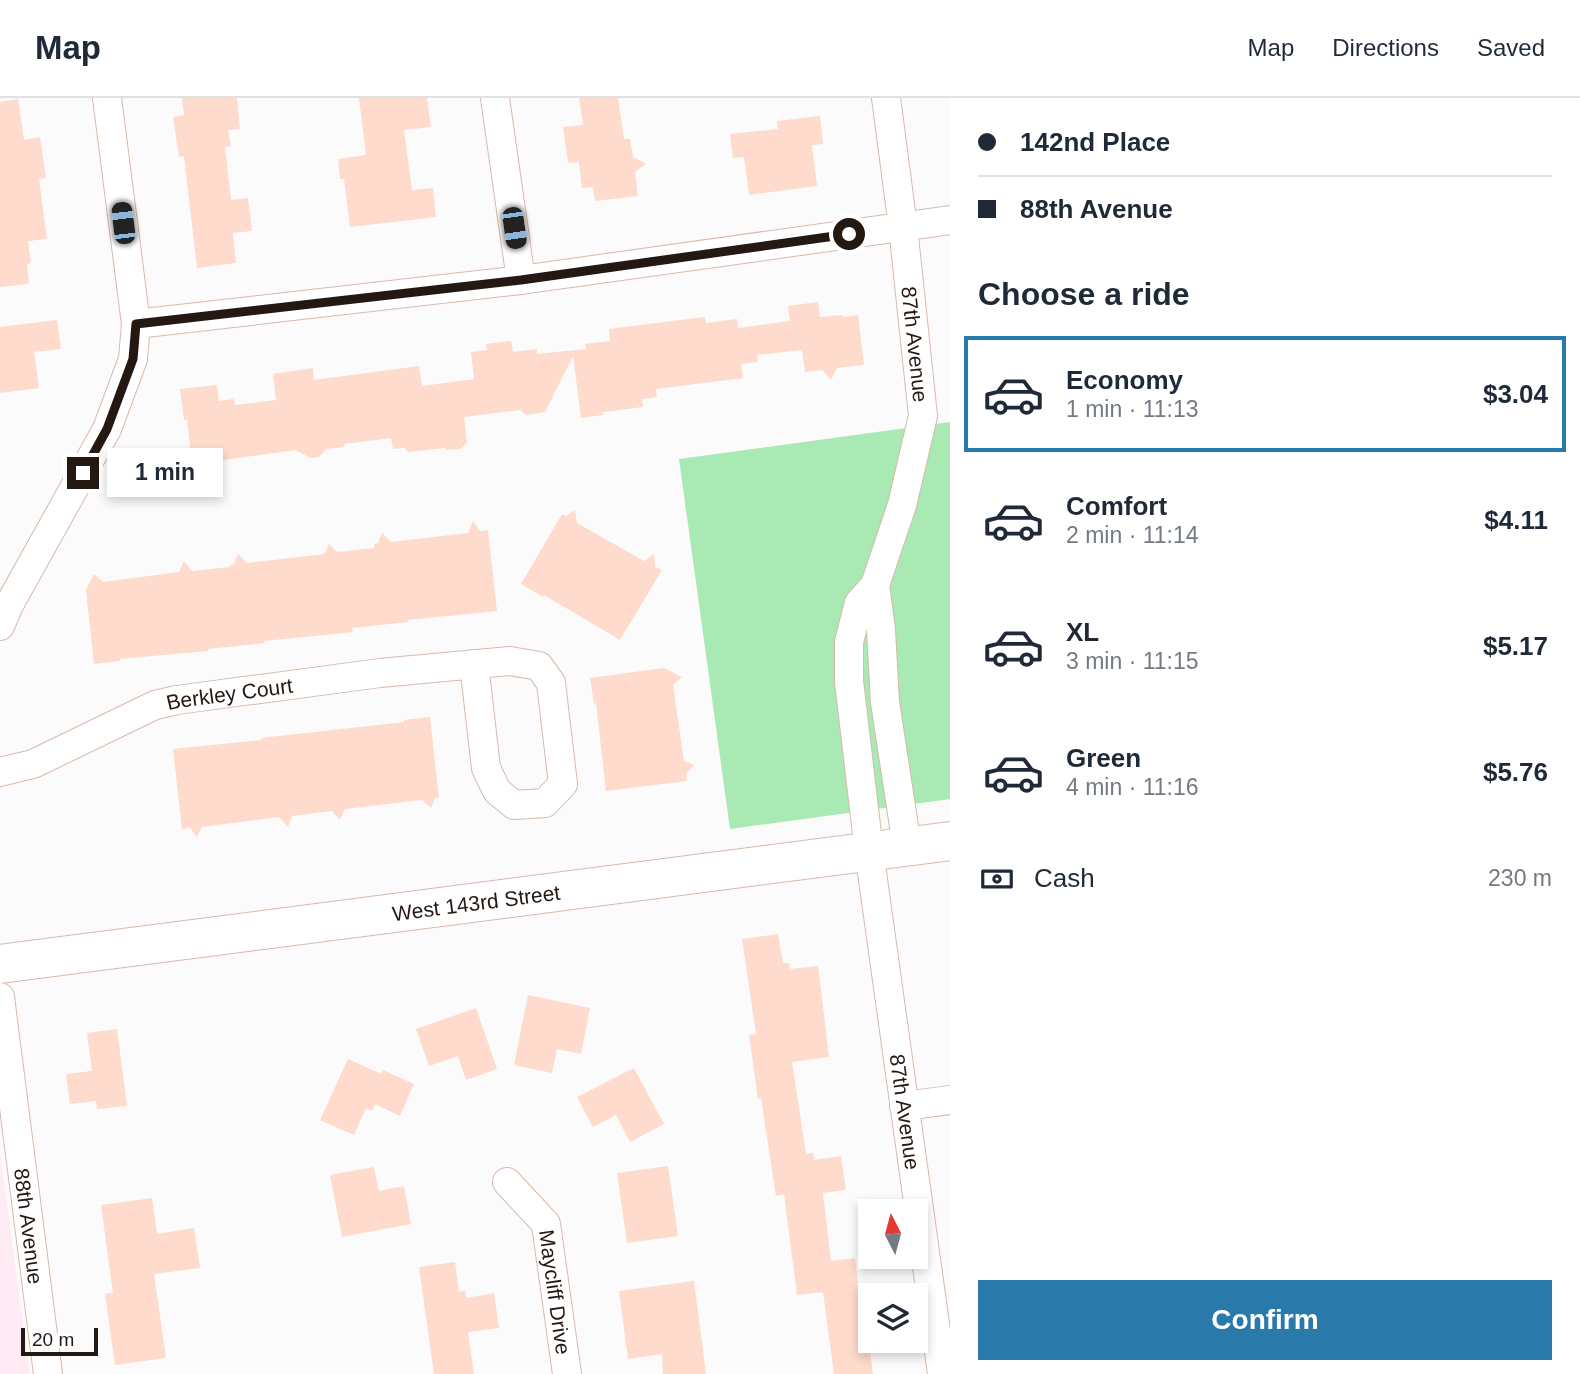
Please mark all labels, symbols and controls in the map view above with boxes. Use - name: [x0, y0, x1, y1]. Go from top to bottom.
- text: Map: [35, 29, 101, 66]
- text: Map: [1248, 34, 1294, 61]
- text: Directions: [1332, 34, 1439, 61]
- text: Saved: [1477, 34, 1545, 61]
- text: 142nd Place: [1020, 127, 1170, 157]
- text: 88th Avenue: [1020, 194, 1173, 224]
- car: [111, 201, 136, 245]
- car: [501, 206, 528, 250]
- route start: [833, 218, 865, 250]
- text: Choose a ride: [978, 276, 1190, 312]
- street label: 87th Avenue: [898, 285, 933, 403]
- icon: car: [982, 363, 1045, 426]
- text: Economy: [1066, 365, 1183, 395]
- text: $3.04: [1483, 379, 1548, 409]
- text: 1 min · 11:13: [1066, 396, 1199, 422]
- callout: 1 min: [108, 448, 223, 498]
- route end: [67, 457, 99, 489]
- text: 1 min: [135, 459, 195, 485]
- icon: car: [982, 489, 1045, 552]
- text: Comfort: [1066, 491, 1167, 521]
- text: $4.11: [1484, 505, 1548, 535]
- text: 2 min · 11:14: [1066, 522, 1199, 548]
- icon: car: [982, 615, 1045, 678]
- text: XL: [1066, 617, 1099, 647]
- text: $5.17: [1483, 631, 1548, 661]
- text: 3 min · 11:15: [1066, 648, 1199, 674]
- street label: Berkley Court: [164, 673, 294, 714]
- icon: car: [982, 741, 1045, 804]
- text: Green: [1066, 743, 1141, 773]
- text: $5.76: [1483, 757, 1548, 787]
- text: 4 min · 11:16: [1066, 774, 1199, 800]
- icon: cash: [978, 860, 1016, 898]
- text: Cash: [1034, 863, 1095, 893]
- text: 230 m: [1488, 865, 1552, 891]
- street label: West 143rd Street: [391, 880, 561, 925]
- street label: 87th Avenue: [886, 1053, 925, 1171]
- street label: 88th Avenue: [10, 1167, 48, 1285]
- north arrow: [858, 1199, 928, 1269]
- map controls: [858, 1199, 928, 1353]
- street label: Maycliff Drive: [535, 1228, 576, 1356]
- button: Confirm: [978, 1280, 1552, 1360]
- button: layers: [858, 1283, 928, 1353]
- scale bar: [21, 1325, 98, 1357]
- text: 20 m: [32, 1329, 74, 1350]

